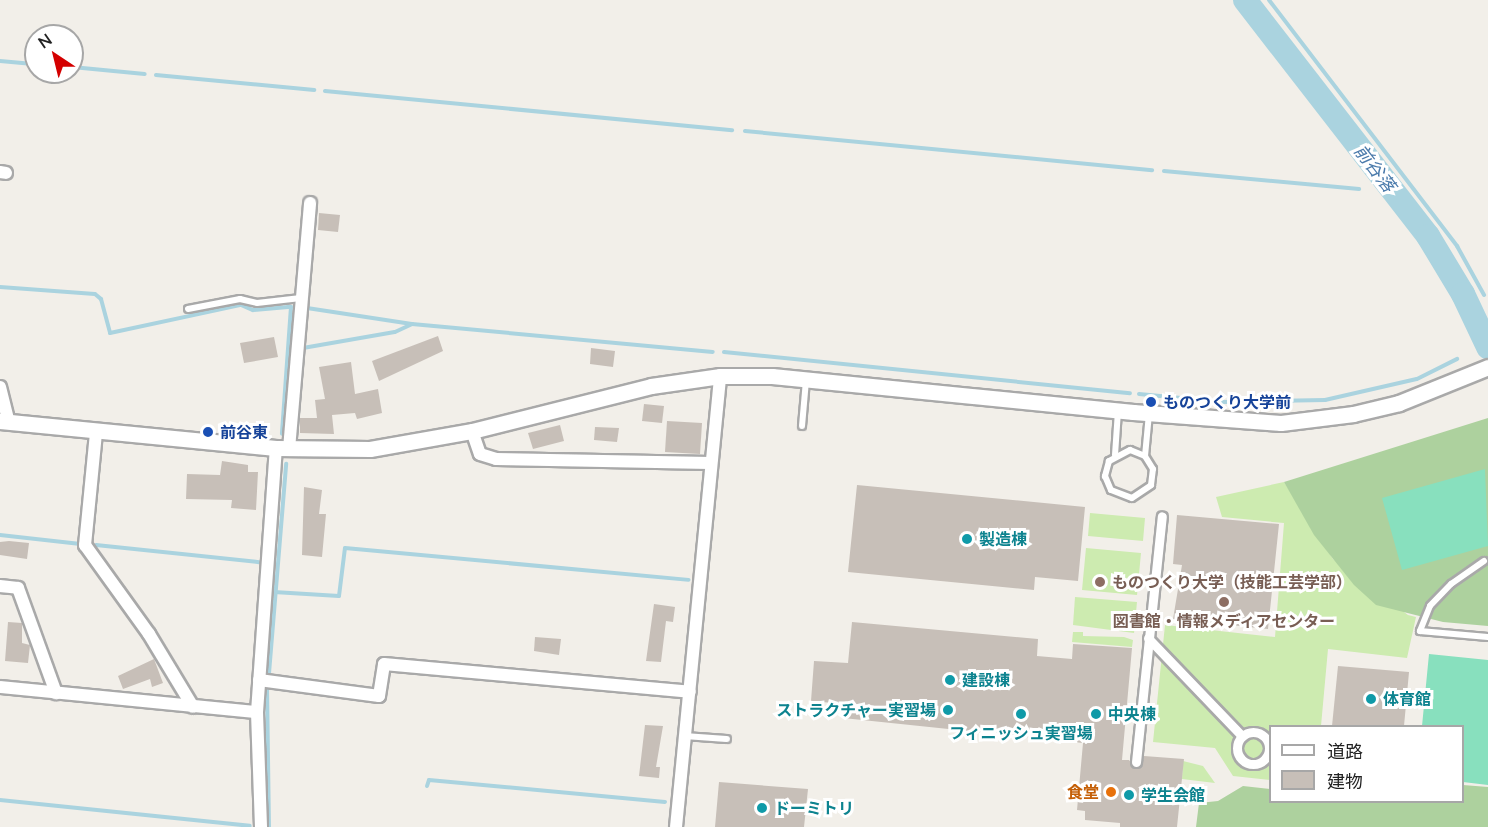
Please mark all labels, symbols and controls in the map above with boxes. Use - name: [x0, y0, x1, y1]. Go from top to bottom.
- north arrow: [24, 24, 84, 84]
- text: N: [34, 29, 55, 52]
- water label: 前谷落: [1350, 140, 1400, 196]
- place label: ものつくり大学前: [1163, 392, 1291, 412]
- marker: ものつくり大学前: [1144, 395, 1158, 409]
- place label: 前谷東: [220, 422, 268, 442]
- marker: 前谷東: [201, 425, 215, 439]
- place label: 製造棟: [979, 529, 1027, 549]
- marker: 製造棟: [960, 532, 974, 546]
- place label: ものつくり大学（技能工芸学部）: [1112, 572, 1352, 592]
- marker: ものつくり大学（技能工芸学部）: [1093, 575, 1107, 589]
- marker: 図書館・情報メディアセンター: [1217, 595, 1231, 609]
- place label: 図書館・情報メディアセンター: [1112, 611, 1336, 631]
- place label: 建設棟: [962, 670, 1010, 690]
- marker: 建設棟: [943, 673, 957, 687]
- place label: 体育館: [1383, 689, 1431, 709]
- marker: 体育館: [1364, 692, 1378, 706]
- place label: ストラクチャー実習場: [776, 700, 936, 720]
- marker: ストラクチャー実習場: [941, 703, 955, 717]
- place label: 中央棟: [1108, 704, 1156, 724]
- marker: フィニッシュ実習場: [1014, 707, 1028, 721]
- marker: 中央棟: [1089, 707, 1103, 721]
- place label: フィニッシュ実習場: [949, 723, 1093, 743]
- legend: [1269, 725, 1464, 803]
- text: 道路: [1327, 740, 1363, 762]
- text: 建物: [1327, 770, 1363, 792]
- place label: 食堂: [1067, 782, 1099, 802]
- marker: 食堂: [1104, 785, 1118, 799]
- place label: 学生会館: [1141, 785, 1205, 805]
- marker: 学生会館: [1122, 788, 1136, 802]
- place label: ドーミトリ: [774, 798, 854, 818]
- marker: ドーミトリ: [755, 801, 769, 815]

